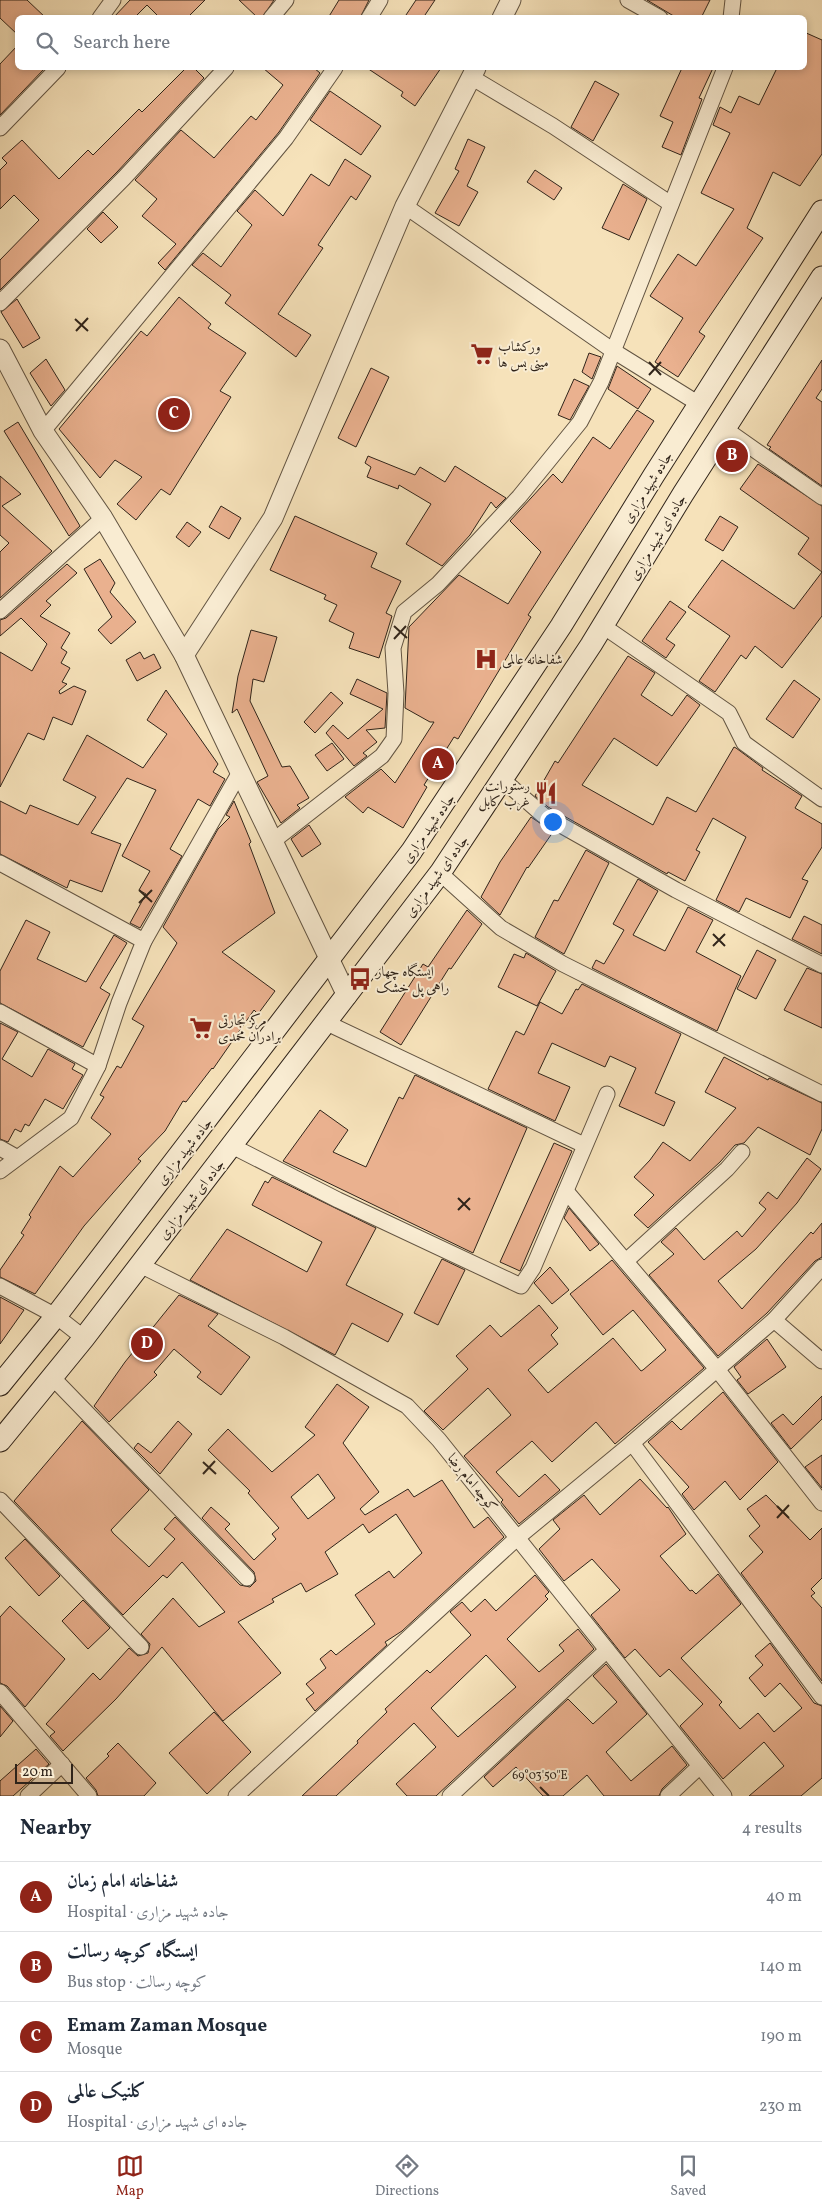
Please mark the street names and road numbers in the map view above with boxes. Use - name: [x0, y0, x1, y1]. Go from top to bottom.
- street label: جاده شهید مزاری: [619, 448, 678, 527]
- street label: جاده ای شهید مزاری: [625, 491, 691, 584]
- street label: جاده شهید مزاری: [398, 790, 460, 867]
- street label: جاده ای شهید مزاری: [401, 832, 474, 922]
- street label: جاده شهید مزاری: [153, 1114, 218, 1190]
- street label: جاده ای شهید مزاری: [155, 1156, 230, 1244]
- street label: کوچه امام رضا: [441, 1450, 501, 1517]

